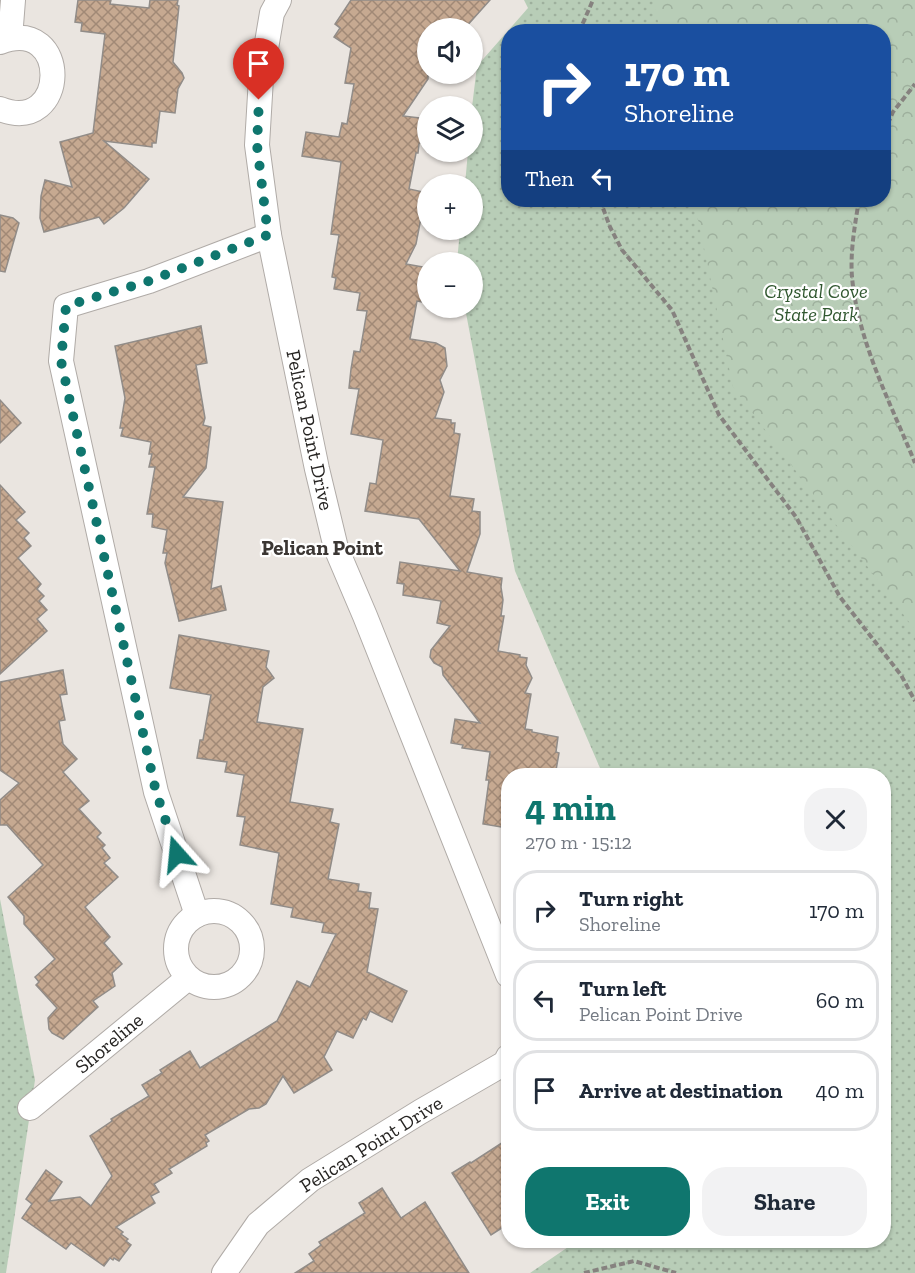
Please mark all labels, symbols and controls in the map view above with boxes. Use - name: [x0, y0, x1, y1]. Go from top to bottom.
- map controls: [417, 18, 483, 318]
- button: sound: [417, 18, 483, 84]
- pin: [233, 38, 284, 100]
- text: 170 m: [624, 46, 730, 97]
- icon: arrive: [242, 47, 275, 80]
- icon: right: [525, 48, 603, 126]
- button: layers: [417, 96, 483, 162]
- text: Shoreline: [624, 97, 734, 129]
- icon: left: [586, 162, 619, 195]
- text: Then: [525, 165, 574, 192]
- button: +: [417, 174, 483, 240]
- button: −: [417, 252, 483, 318]
- park label: Crystal Cove State Park: [764, 279, 868, 326]
- street label: Pelican Point Drive: [281, 347, 339, 513]
- district label: Pelican Point: [261, 535, 384, 560]
- text: 4 min: [525, 786, 616, 829]
- button: close: [804, 788, 867, 851]
- position arrow: [145, 822, 209, 886]
- text: 270 m · 15:12: [525, 830, 632, 854]
- text: Turn right: [579, 885, 683, 912]
- icon: right: [528, 894, 561, 927]
- text: 170 m: [809, 897, 864, 924]
- text: Shoreline: [579, 912, 661, 936]
- text: Turn left: [579, 975, 666, 1002]
- icon: left: [528, 984, 561, 1017]
- text: 60 m: [816, 987, 864, 1014]
- text: Pelican Point Drive: [579, 1002, 743, 1026]
- street label: Shoreline: [70, 1008, 148, 1078]
- icon: arrive: [528, 1074, 561, 1107]
- text: Arrive at destination: [579, 1077, 782, 1104]
- text: 40 m: [815, 1077, 864, 1104]
- street label: Pelican Point Drive: [295, 1090, 447, 1198]
- button: Exit: [525, 1167, 690, 1236]
- button: Share: [702, 1167, 867, 1236]

